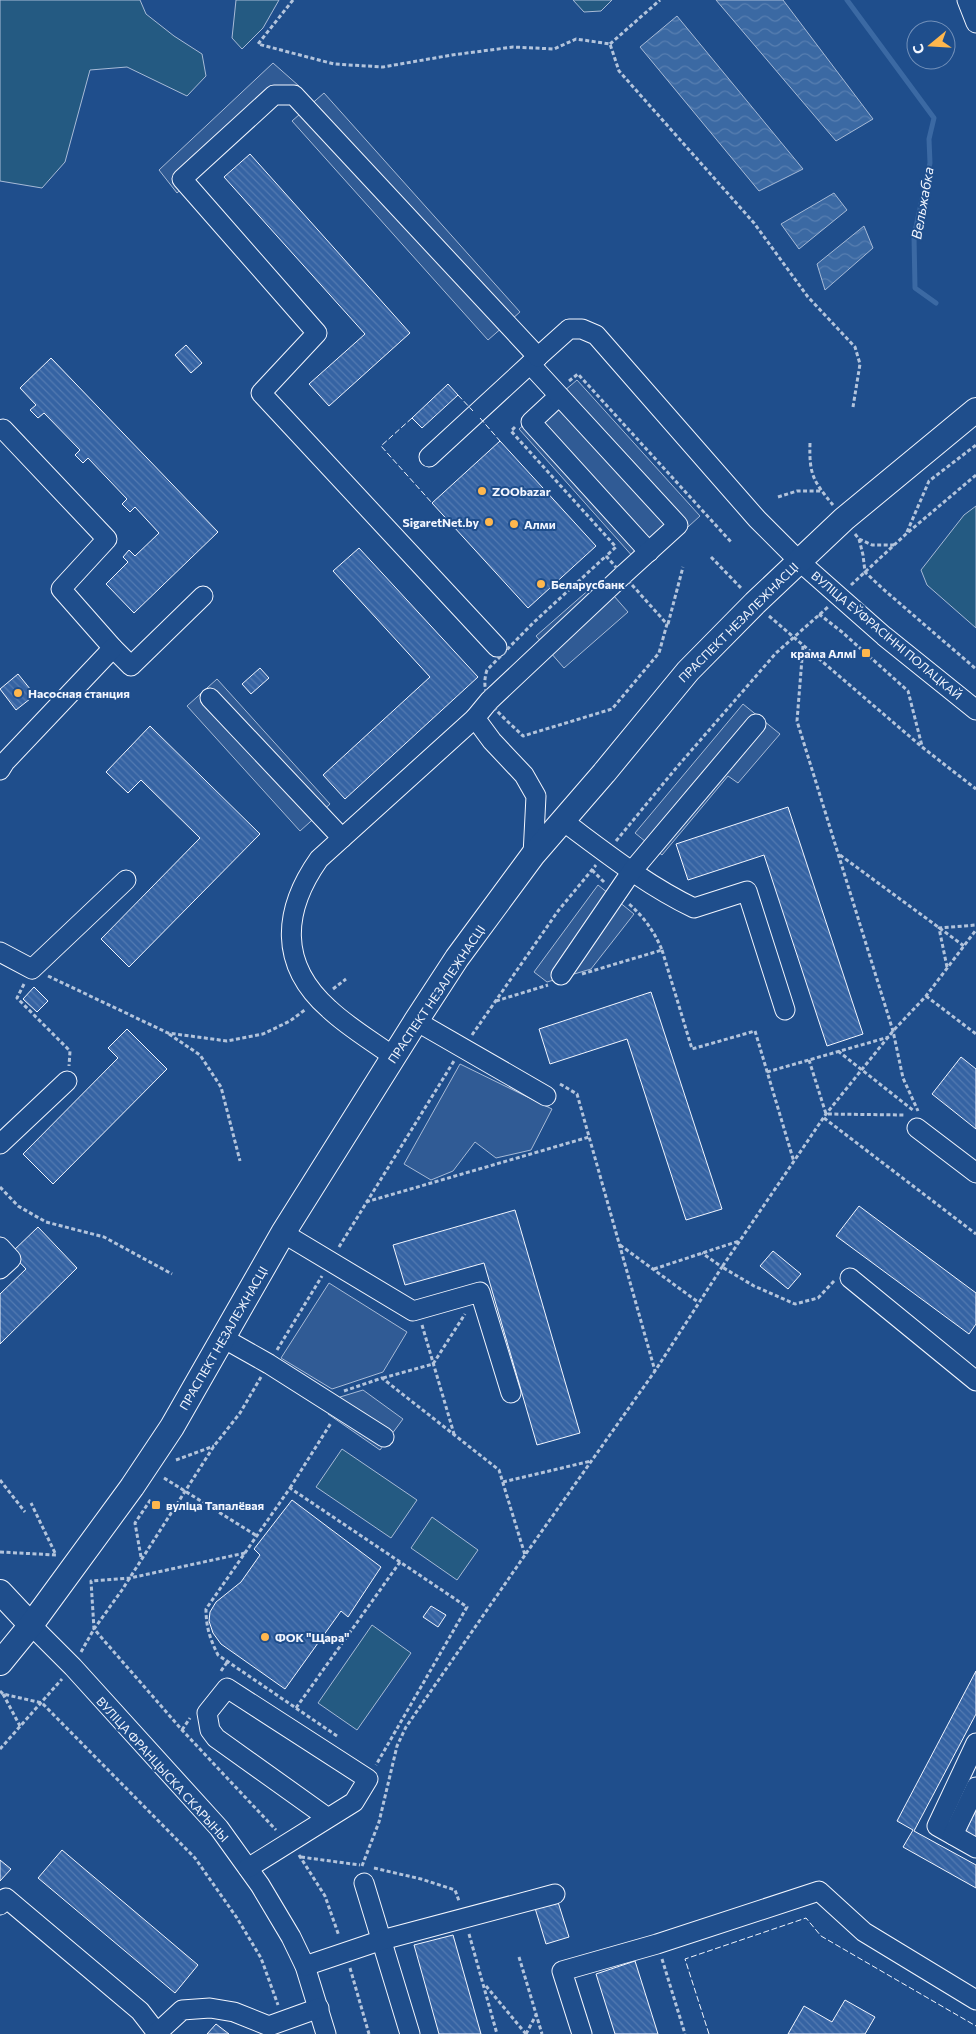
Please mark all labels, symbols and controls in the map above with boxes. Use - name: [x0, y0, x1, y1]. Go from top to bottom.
- north arrow: [906, 20, 956, 70]
- text: С: [909, 42, 928, 56]
- water label: Вельжабка: [907, 165, 937, 241]
- place label: ZOObazar: [492, 484, 551, 498]
- marker: ZOObazar: [476, 485, 488, 497]
- place label: SigaretNet.by: [402, 515, 479, 529]
- marker: SigaretNet.by: [483, 516, 495, 528]
- place label: Алми: [524, 517, 556, 531]
- marker: Алми: [508, 518, 520, 530]
- street label: ПРАСПЕКТ НЕЗАЛЕЖНАСЦІ: [675, 559, 801, 685]
- street label: ВУЛІЦА ЕЎФРАСІННІ ПОЛАЦКАЙ: [809, 568, 965, 702]
- place label: Беларусбанк: [551, 577, 625, 591]
- marker: Беларусбанк: [535, 578, 547, 590]
- place label: крама Алмі: [790, 646, 856, 660]
- marker: крама Алмі: [860, 647, 872, 659]
- place label: Насосная станция: [28, 686, 130, 700]
- marker: Насосная станция: [12, 687, 24, 699]
- street label: ПРАСПЕКТ НЕЗАЛЕЖНАСЦІ: [384, 922, 488, 1066]
- street label: ПРАСПЕКТ НЕЗАЛЕЖНАСЦІ: [176, 1264, 270, 1412]
- place label: вуліца Тапалёвая: [166, 1498, 264, 1512]
- marker: вуліца Тапалёвая: [150, 1499, 162, 1511]
- place label: ФОК "Щара": [275, 1630, 349, 1644]
- marker: ФОК "Щара": [259, 1631, 271, 1643]
- street label: ВУЛІЦА ФРАНЦЫСКА СКАРЫНЫ: [94, 1694, 232, 1844]

